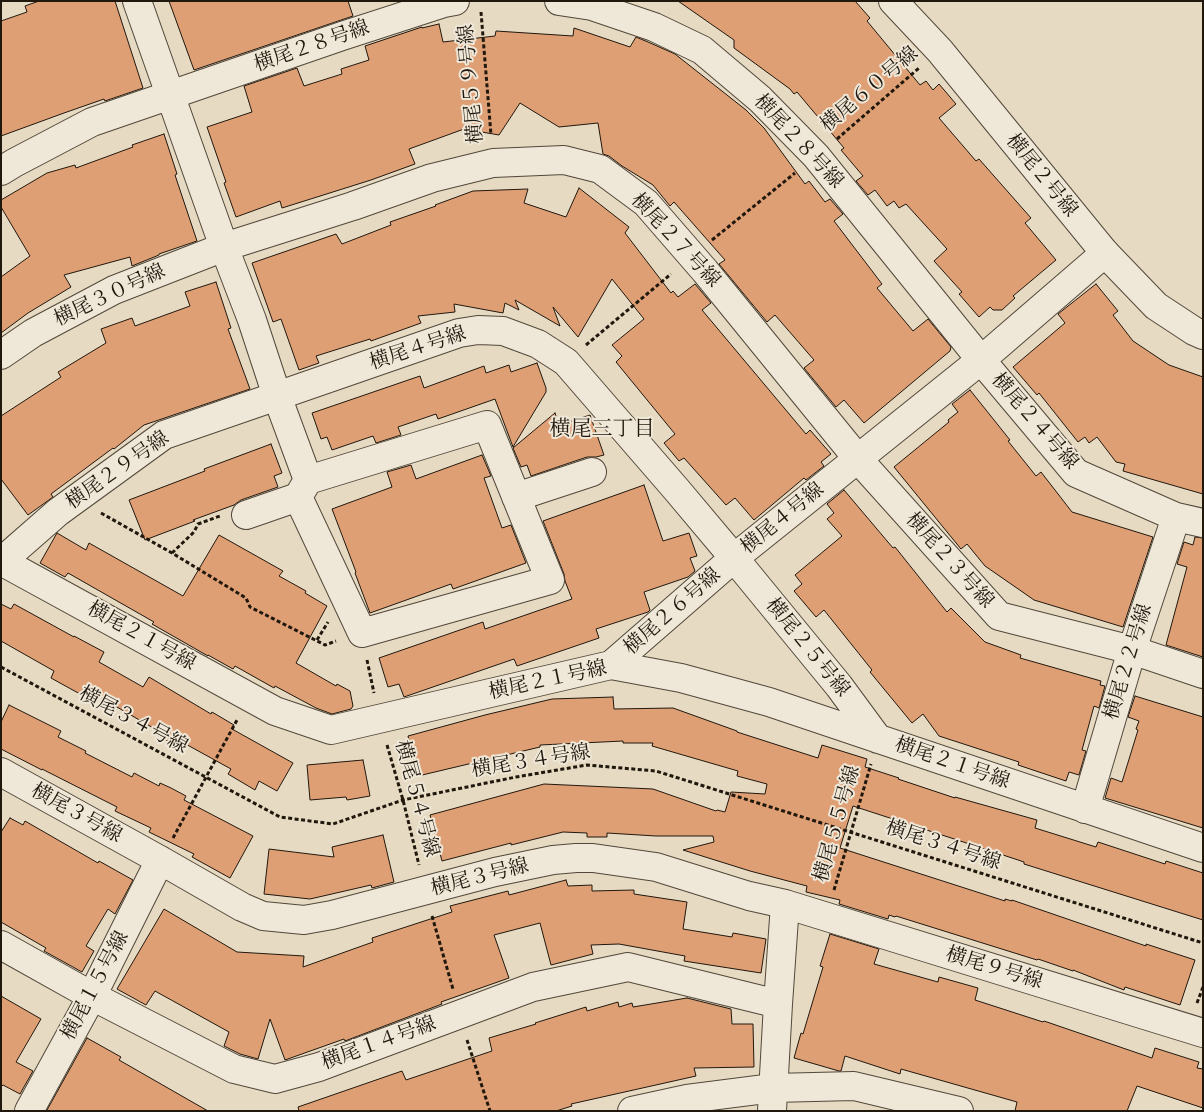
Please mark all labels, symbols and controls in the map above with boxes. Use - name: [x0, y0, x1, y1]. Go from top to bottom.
- street label: 横尾２８号線: [251, 16, 373, 78]
- street label: 横尾５９号線: [455, 23, 489, 145]
- street label: 横尾６０号線: [816, 42, 924, 138]
- street label: 横尾２８号線: [748, 90, 848, 194]
- street label: 横尾２号線: [1000, 130, 1082, 222]
- street label: 横尾２７号線: [625, 189, 725, 293]
- street label: 横尾３０号線: [51, 260, 169, 332]
- street label: 横尾４号線: [367, 322, 469, 376]
- street label: 横尾２４号線: [986, 369, 1082, 475]
- district label: 横尾三丁目: [550, 417, 654, 443]
- street label: 横尾２９号線: [62, 427, 174, 515]
- street label: 横尾４号線: [737, 478, 829, 560]
- street label: 横尾２３号線: [900, 508, 998, 614]
- street label: 横尾２６号線: [620, 564, 726, 660]
- street label: 横尾２５号線: [760, 594, 854, 702]
- street label: 横尾２１号線: [83, 597, 199, 677]
- street label: 横尾２２号線: [1100, 601, 1158, 723]
- street label: 横尾２１号線: [487, 657, 609, 705]
- street label: 横尾３４号線: [74, 682, 192, 760]
- street label: 横尾２１号線: [891, 733, 1013, 795]
- street label: 横尾５４号線: [389, 738, 443, 860]
- street label: 横尾３４号線: [470, 741, 592, 783]
- street label: 横尾５５号線: [810, 763, 866, 885]
- street label: 横尾３号線: [26, 779, 126, 849]
- street label: 横尾３４号線: [882, 816, 1004, 876]
- street label: 横尾３号線: [429, 854, 531, 902]
- street label: 横尾１５号線: [57, 927, 135, 1045]
- street label: 横尾９号線: [943, 943, 1045, 995]
- street label: 横尾１４号線: [319, 1012, 439, 1076]

